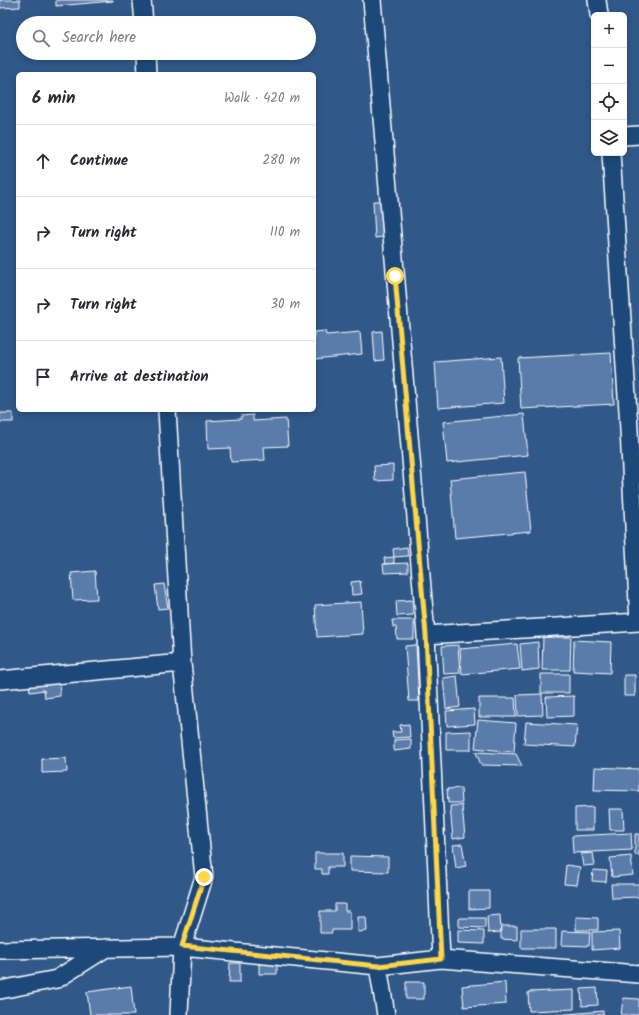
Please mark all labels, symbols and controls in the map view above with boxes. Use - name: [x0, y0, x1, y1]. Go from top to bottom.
- map controls: [591, 12, 627, 156]
- button: +: [591, 12, 627, 48]
- search box: [16, 16, 316, 60]
- text: Search here: [62, 26, 136, 50]
- icon: search: [30, 27, 52, 49]
- button: −: [591, 48, 627, 84]
- button: locate: [591, 84, 627, 120]
- text: 6 min: [32, 85, 76, 112]
- text: Walk · 420 m: [224, 88, 300, 109]
- button: layers: [591, 120, 627, 156]
- text: Continue: [70, 149, 128, 173]
- icon: ahead: [32, 150, 54, 172]
- text: 280 m: [263, 150, 300, 171]
- text: Turn right: [70, 221, 137, 245]
- icon: right: [32, 222, 54, 244]
- text: 110 m: [270, 222, 300, 243]
- route start: [386, 267, 404, 285]
- text: Turn right: [70, 293, 137, 317]
- icon: right: [32, 294, 54, 316]
- text: 30 m: [271, 294, 300, 315]
- text: Arrive at destination: [70, 365, 209, 389]
- icon: arrive: [32, 366, 54, 388]
- route end: [195, 868, 213, 886]

